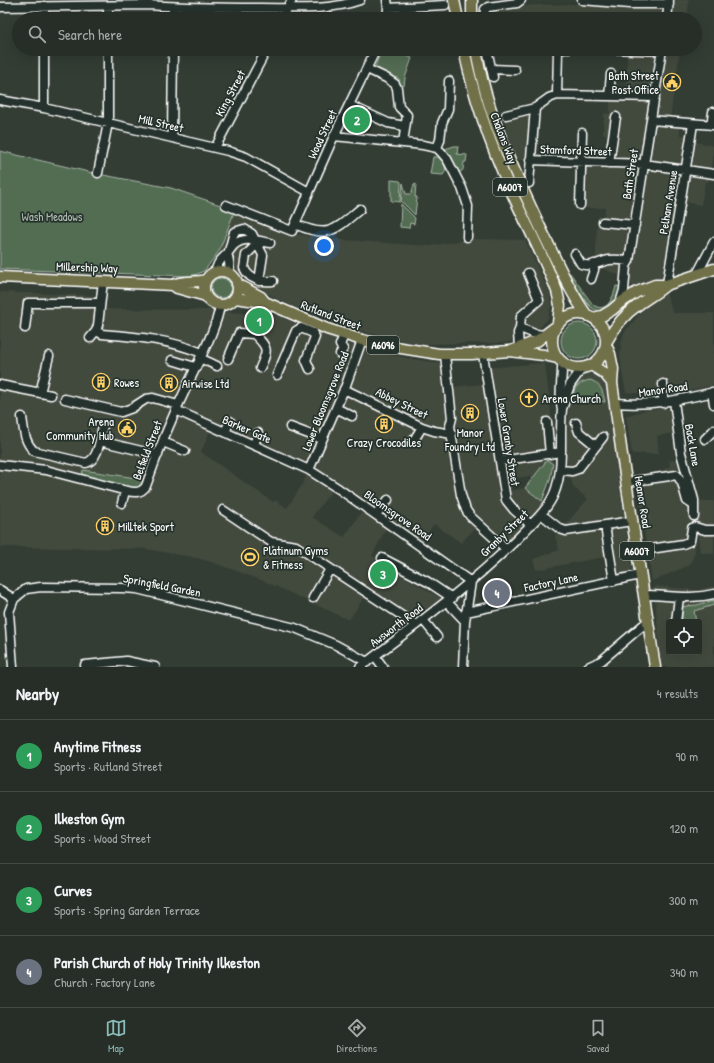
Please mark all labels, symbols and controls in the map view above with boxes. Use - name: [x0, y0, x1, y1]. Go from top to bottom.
- search box: [12, 12, 702, 56]
- icon: search: [26, 23, 48, 45]
- text: Search here: [58, 24, 122, 45]
- street label: King Street: [211, 66, 250, 119]
- place label: Bath Street Post Office: [608, 67, 660, 98]
- public building icon: Bath Street Post Office: [662, 72, 682, 92]
- pin: 2: [344, 105, 370, 135]
- street label: Wood Street: [303, 106, 341, 161]
- street label: Mill Street: [137, 110, 186, 137]
- street label: Chalons Way: [486, 110, 522, 166]
- street label: Stamford Street: [540, 140, 613, 160]
- street label: Bath Street: [618, 147, 642, 200]
- street label: Pelham Avenue: [655, 168, 682, 235]
- road number: A6007: [493, 178, 527, 196]
- park label: Wash Meadows: [22, 208, 83, 225]
- your location: [314, 236, 334, 256]
- street label: Millership Way: [56, 257, 118, 277]
- street label: Rutland Street: [299, 296, 364, 335]
- pin: 1: [246, 306, 272, 336]
- road number: A6096: [367, 336, 399, 354]
- street label: Lower Bloomsgrove Road: [297, 349, 353, 453]
- building icon: Rowes: [91, 372, 111, 392]
- building icon: Airwise Ltd: [159, 373, 179, 393]
- place label: Rowes: [114, 374, 140, 391]
- place label: Airwise Ltd: [182, 375, 229, 392]
- street label: Manor Road: [637, 377, 689, 401]
- street label: Abbey Street: [373, 383, 432, 423]
- church icon: Arena Church: [519, 388, 539, 408]
- place label: Arena Church: [542, 390, 601, 407]
- street label: Lower Granby Street: [494, 397, 524, 488]
- building icon: Manor Foundry Ltd: [460, 403, 480, 423]
- street label: Barker Gate: [220, 411, 274, 447]
- place label: Arena Community Hub: [46, 413, 114, 444]
- building icon: Crazy Crocodiles: [374, 414, 394, 434]
- street label: Belfield Street: [128, 417, 166, 482]
- public building icon: Arena Community Hub: [117, 418, 137, 438]
- street label: Back Lane: [681, 423, 705, 468]
- place label: Manor Foundry Ltd: [444, 424, 495, 455]
- place label: Crazy Crocodiles: [347, 434, 422, 451]
- street label: Heanor Road: [631, 475, 656, 530]
- street label: Bloomsgrove Road: [361, 486, 435, 545]
- street label: Granby Street: [476, 505, 533, 560]
- building icon: Milltek Sport: [95, 516, 115, 536]
- place label: Milltek Sport: [118, 518, 175, 535]
- place label: Platinum Gyms & Fitness: [263, 542, 329, 573]
- road number: A6007: [620, 542, 654, 560]
- sports icon: Platinum Gyms & Fitness: [240, 547, 260, 567]
- pin: 3: [370, 559, 396, 589]
- street label: Factory Lane: [522, 568, 580, 596]
- street label: Springfield Garden: [122, 569, 202, 601]
- pin: 4: [484, 578, 510, 608]
- street label: Awsworth Road: [366, 599, 426, 651]
- map controls: [666, 619, 702, 655]
- button: locate: [666, 619, 702, 655]
- text: Nearby: [16, 682, 59, 705]
- text: 4 results: [657, 684, 698, 702]
- text: Anytime Fitness: [54, 736, 141, 757]
- text: 1: [27, 747, 31, 765]
- text: 90 m: [676, 747, 698, 765]
- text: Sports · Rutland Street: [54, 757, 162, 775]
- text: Ilkeston Gym: [54, 808, 125, 829]
- text: 2: [26, 819, 32, 837]
- text: 120 m: [670, 819, 698, 837]
- text: Sports · Wood Street: [54, 829, 151, 847]
- text: Curves: [54, 880, 92, 901]
- text: 3: [26, 891, 32, 909]
- text: 300 m: [669, 891, 698, 909]
- text: Sports · Spring Garden Terrace: [54, 901, 200, 919]
- text: Parish Church of Holy Trinity Ilkeston: [54, 952, 260, 973]
- text: 4: [27, 963, 31, 981]
- text: 340 m: [670, 963, 698, 981]
- text: Church · Factory Lane: [54, 973, 155, 991]
- tab: Map: [105, 1017, 127, 1055]
- tab: Directions: [337, 1017, 377, 1055]
- tab: Saved: [587, 1017, 609, 1055]

